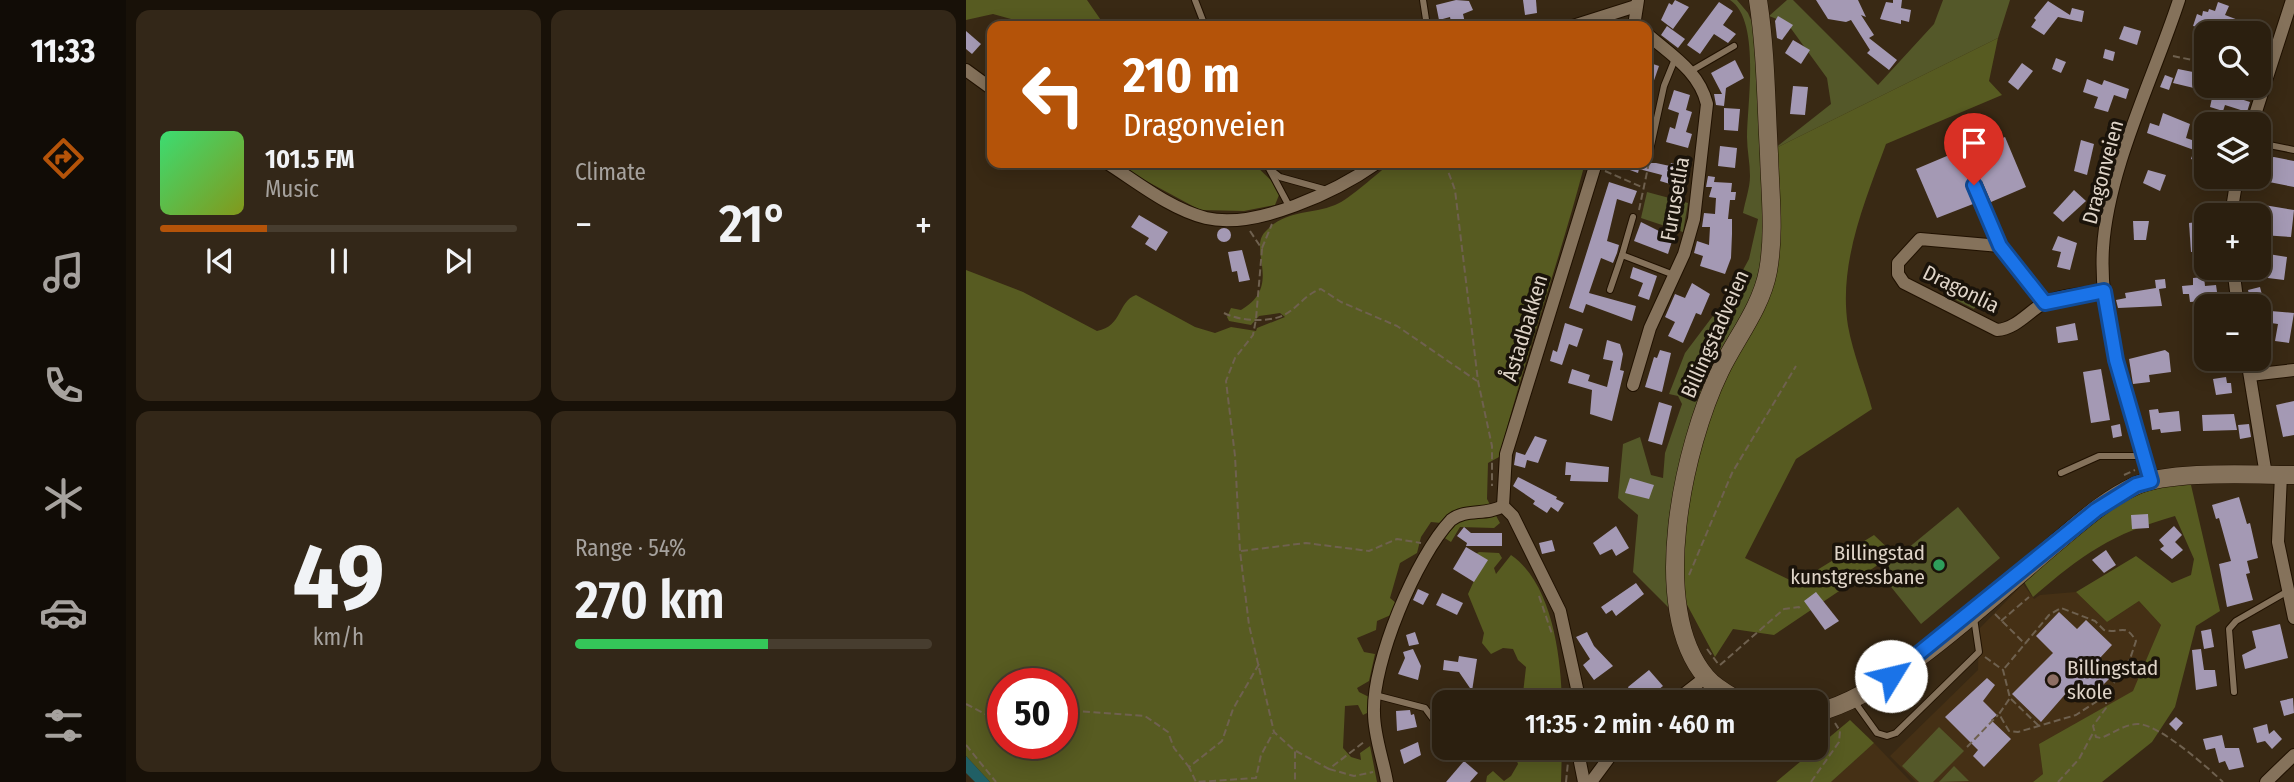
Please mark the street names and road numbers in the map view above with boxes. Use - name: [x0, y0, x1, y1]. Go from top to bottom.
- street label: Dragonveien: [2077, 117, 2129, 227]
- street label: Furusetlia: [1655, 155, 1695, 243]
- street label: Dragonlia: [1919, 259, 2003, 319]
- street label: Billingstadveien: [1675, 266, 1755, 402]
- street label: Åstadbakken: [1496, 271, 1554, 385]

